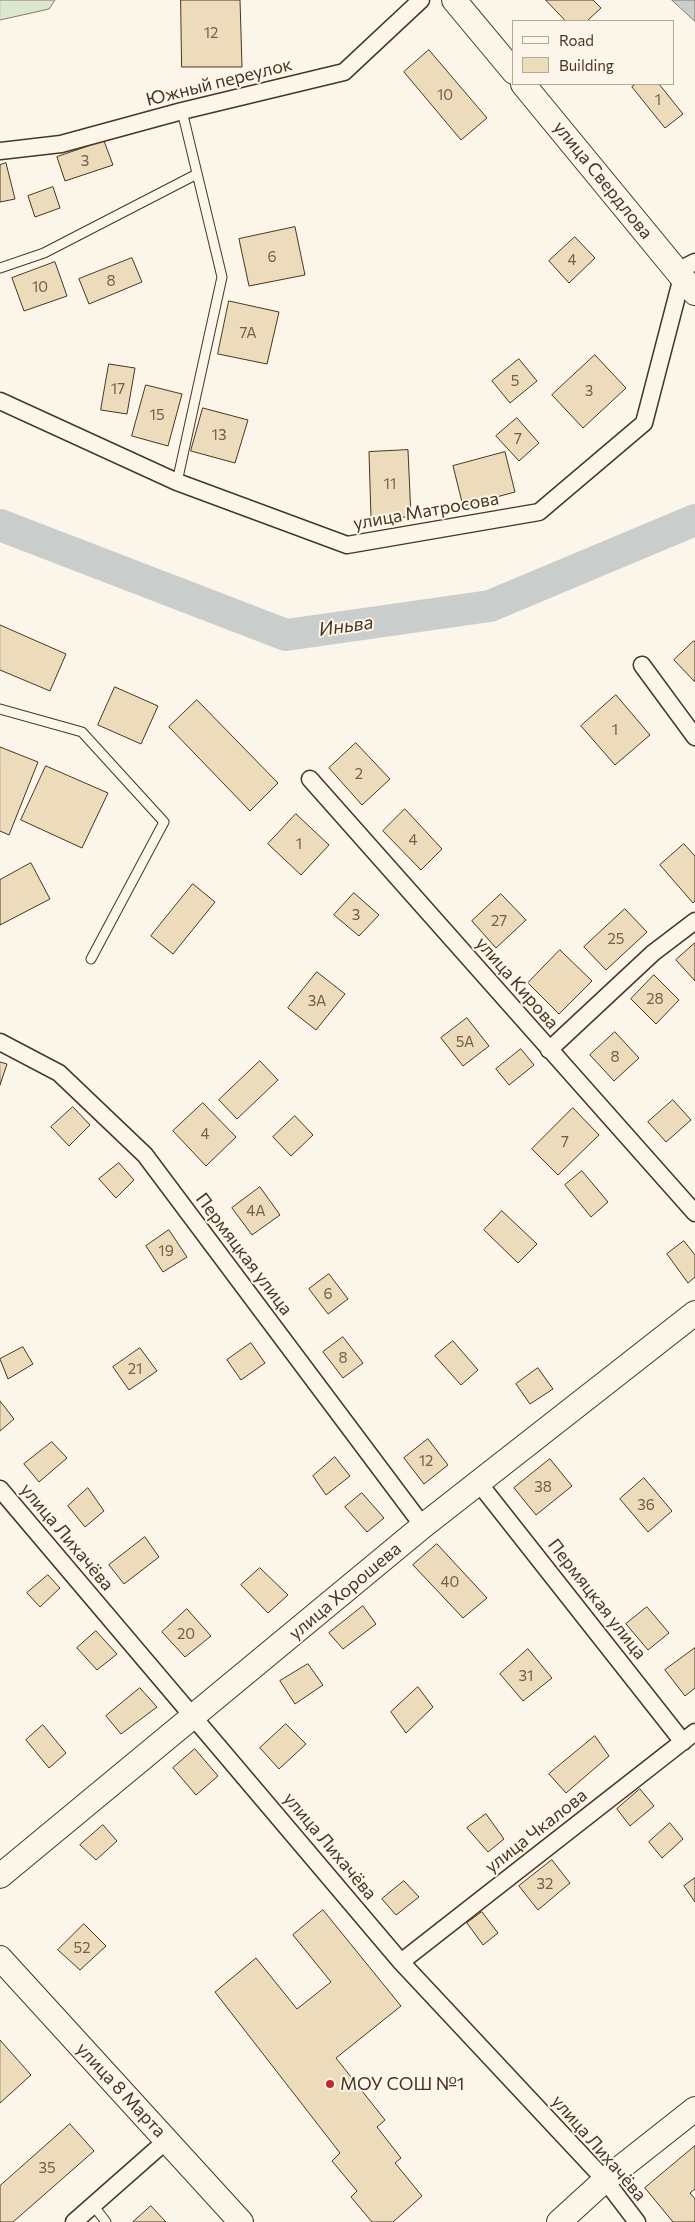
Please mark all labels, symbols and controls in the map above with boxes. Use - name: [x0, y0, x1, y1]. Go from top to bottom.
- legend: [512, 20, 675, 85]
- house number: 12: [204, 24, 218, 42]
- text: Road: [559, 31, 594, 49]
- street label: Южный переулок: [144, 53, 294, 111]
- text: Building: [559, 56, 614, 74]
- house number: 10: [437, 86, 453, 104]
- house number: 1: [655, 91, 661, 109]
- street label: улица Свердлова: [549, 117, 657, 243]
- house number: 3: [81, 152, 89, 170]
- house number: 6: [267, 248, 277, 266]
- house number: 4: [568, 251, 576, 269]
- house number: 8: [106, 272, 116, 290]
- house number: 10: [32, 278, 48, 296]
- house number: 7А: [239, 324, 257, 342]
- house number: 5: [511, 372, 519, 390]
- house number: 17: [111, 380, 125, 398]
- house number: 3: [585, 382, 593, 400]
- house number: 15: [149, 406, 165, 424]
- house number: 13: [212, 426, 226, 444]
- house number: 7: [514, 430, 522, 448]
- house number: 11: [384, 475, 396, 493]
- street label: улица Матросова: [352, 488, 500, 534]
- water label: Иньва: [317, 611, 375, 641]
- house number: 1: [612, 721, 618, 739]
- house number: 2: [355, 765, 363, 783]
- house number: 4: [409, 831, 417, 849]
- house number: 1: [296, 835, 302, 853]
- house number: 3: [352, 906, 360, 924]
- house number: 27: [491, 912, 507, 930]
- house number: 25: [608, 930, 624, 948]
- street label: улица Кирова: [471, 932, 563, 1034]
- house number: 28: [646, 990, 664, 1008]
- house number: 3А: [308, 992, 326, 1010]
- house number: 5А: [456, 1033, 474, 1051]
- house number: 8: [610, 1048, 620, 1066]
- house number: 4: [201, 1125, 209, 1143]
- house number: 7: [561, 1133, 569, 1151]
- street label: Пермяцкая улица: [191, 1189, 297, 1319]
- house number: 4А: [246, 1202, 266, 1220]
- house number: 19: [158, 1242, 174, 1260]
- house number: 6: [323, 1285, 333, 1303]
- house number: 8: [338, 1349, 348, 1367]
- house number: 21: [128, 1360, 142, 1378]
- house number: 12: [419, 1452, 433, 1470]
- house number: 38: [534, 1478, 552, 1496]
- street label: улица Лихачёва: [16, 1479, 118, 1595]
- house number: 36: [637, 1496, 655, 1514]
- street label: Пермяцкая улица: [543, 1534, 651, 1664]
- street label: улица Хорошева: [285, 1538, 405, 1644]
- house number: 40: [441, 1573, 459, 1591]
- house number: 20: [177, 1625, 195, 1643]
- house number: 31: [519, 1667, 533, 1685]
- street label: улица Чкалова: [481, 1784, 591, 1878]
- street label: улица Лихачёва: [279, 1788, 381, 1904]
- house number: 32: [537, 1875, 553, 1893]
- house number: 52: [74, 1939, 90, 1957]
- street label: улица 8 Марта: [72, 2038, 170, 2142]
- place label: МОУ СОШ №1: [340, 2073, 465, 2095]
- marker: МОУ СОШ №1: [324, 2078, 336, 2090]
- street label: улица Лихачёва: [547, 2091, 651, 2205]
- house number: 35: [38, 2159, 56, 2177]

